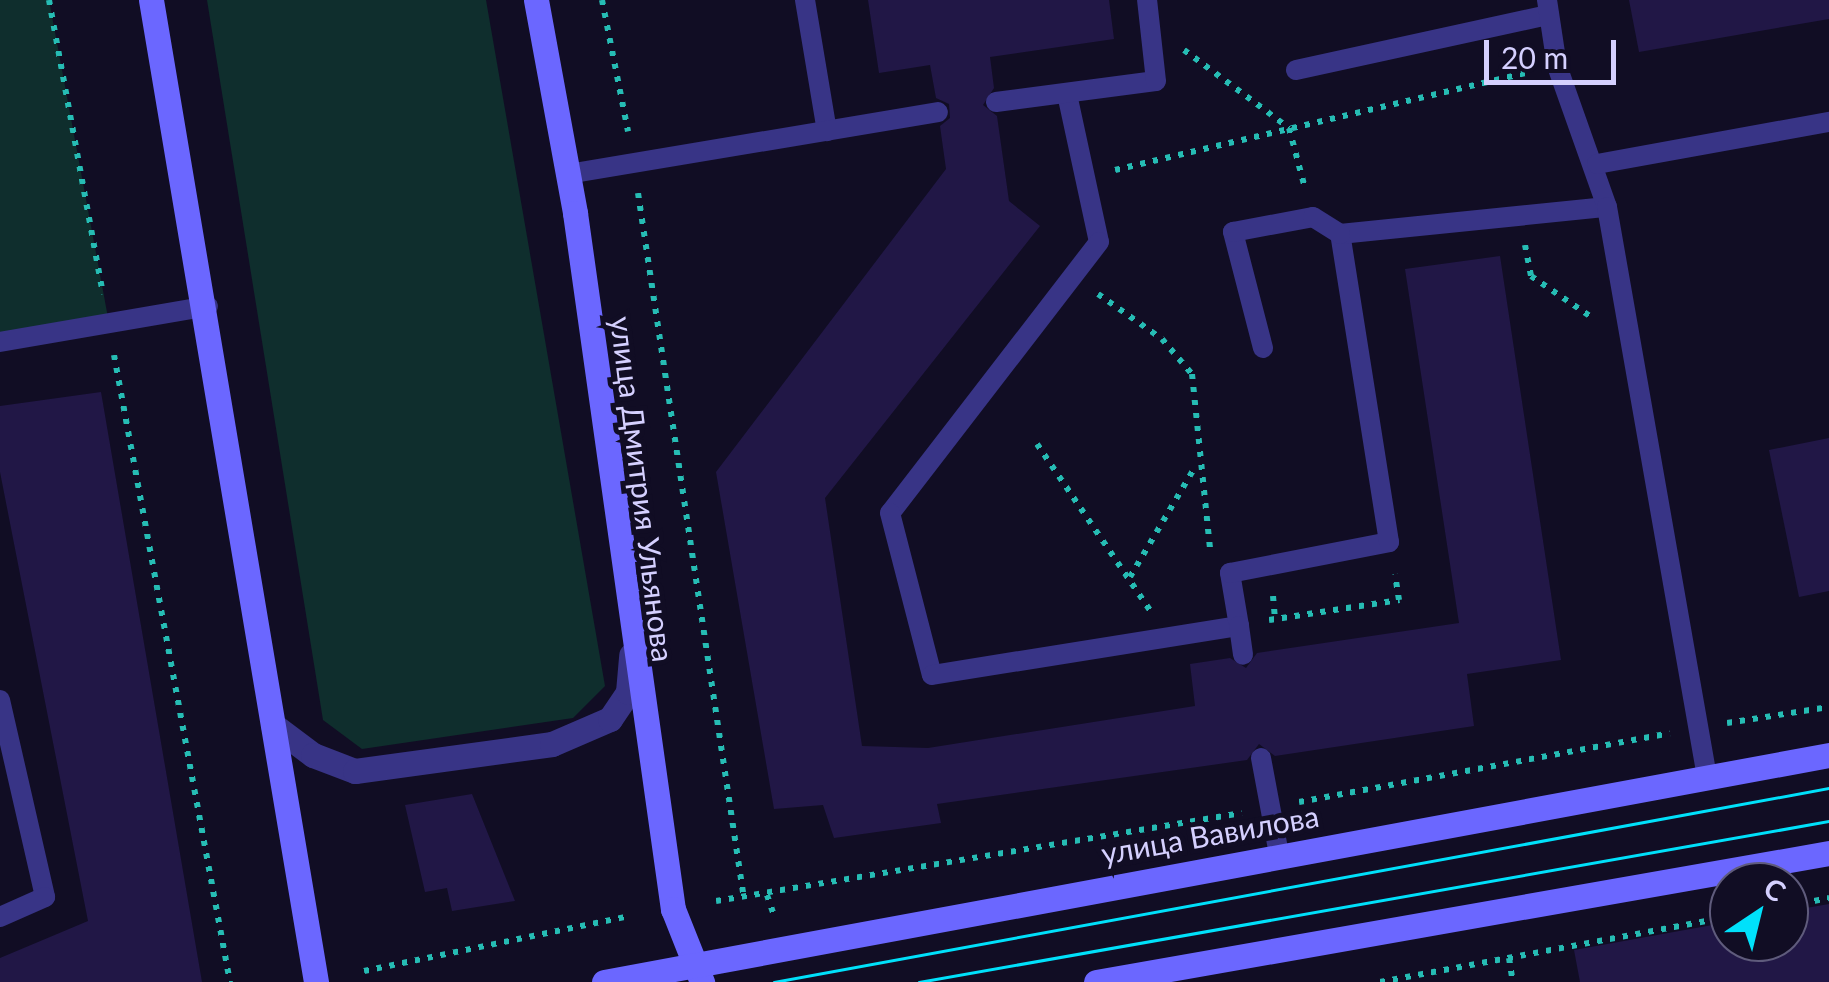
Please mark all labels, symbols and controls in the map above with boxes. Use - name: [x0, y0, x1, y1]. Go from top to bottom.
- scale bar: [1489, 20, 1622, 82]
- text: 20 m: [1501, 39, 1568, 75]
- street label: улица Дмитрия Ульянова: [604, 314, 682, 664]
- street label: улица Вавилова: [1098, 797, 1322, 871]
- north arrow: [1709, 862, 1809, 962]
- text: С: [1758, 870, 1792, 908]

